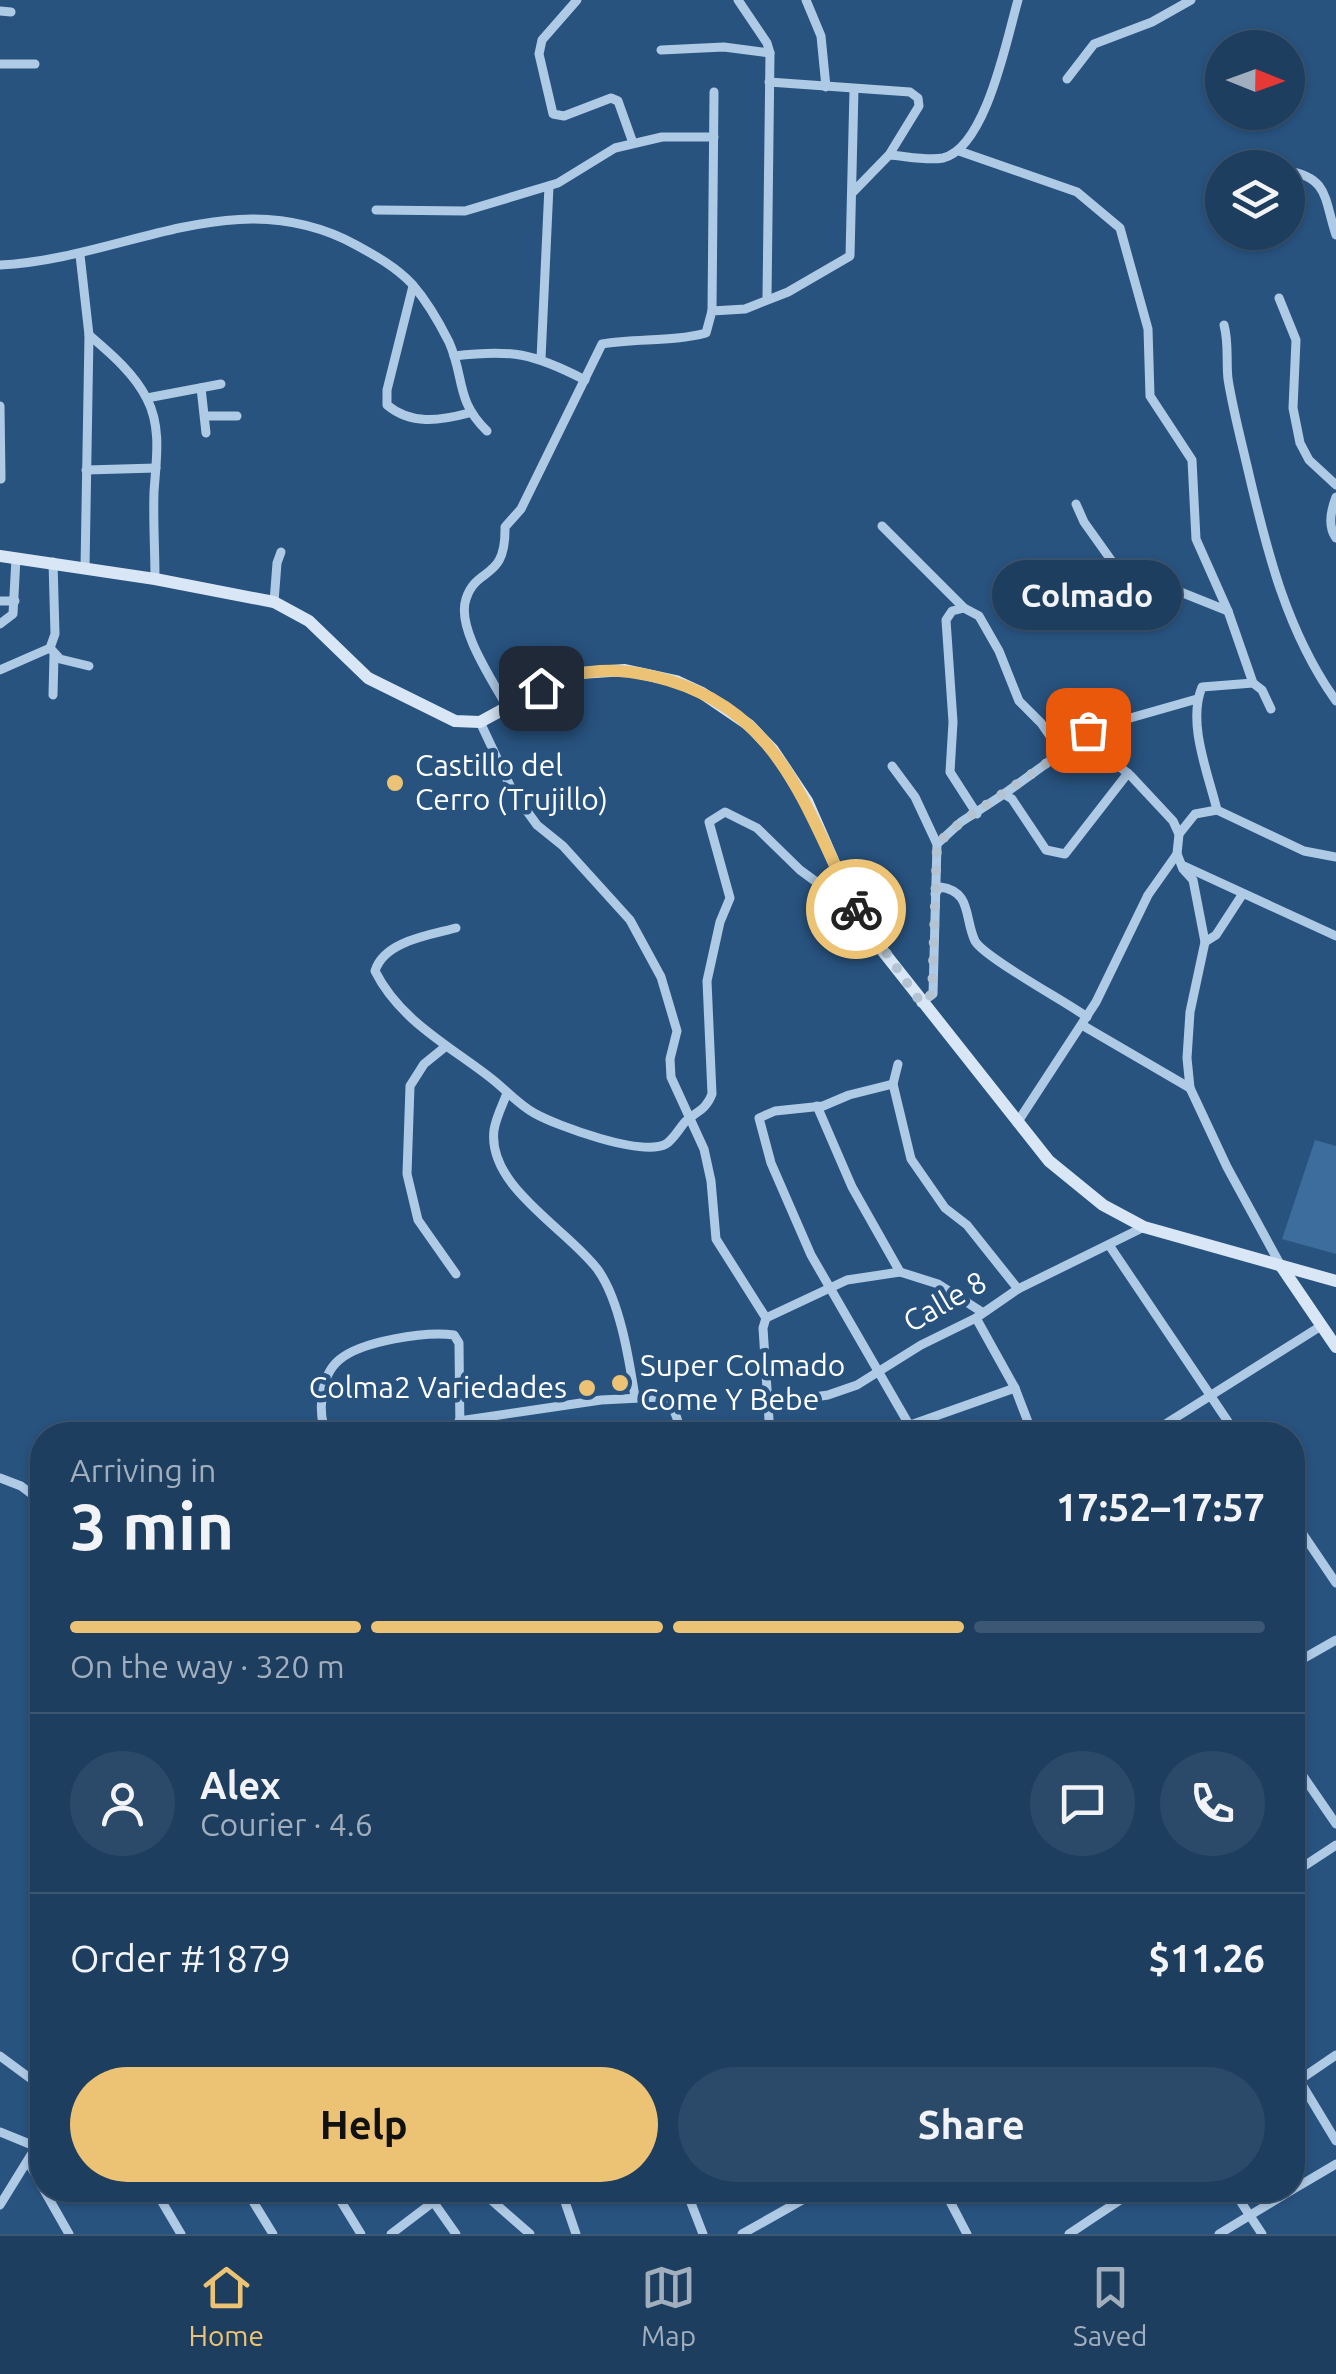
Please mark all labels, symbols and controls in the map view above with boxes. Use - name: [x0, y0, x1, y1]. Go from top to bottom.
- north arrow: [1205, 30, 1305, 130]
- map controls: [1205, 30, 1305, 250]
- button: layers: [1205, 150, 1305, 250]
- callout: Colmado: [993, 560, 1183, 630]
- text: Colmado: [1021, 577, 1153, 613]
- pin: [499, 646, 584, 731]
- icon: home: [514, 661, 569, 716]
- pin: [1046, 688, 1131, 773]
- icon: bag: [1061, 703, 1116, 758]
- place label: Castillo del Cerro (Trujillo): [415, 748, 608, 816]
- marker: Castillo del Cerro (Trujillo): [384, 772, 406, 794]
- courier: [806, 859, 906, 959]
- icon: bike: [829, 882, 884, 937]
- street label: Calle 8: [897, 1264, 992, 1338]
- place label: Super Colmado Come Y Bebe: [640, 1348, 845, 1416]
- place label: Colma2 Variedades: [309, 1370, 567, 1404]
- marker: Super Colmado Come Y Bebe: [609, 1372, 631, 1394]
- marker: Colma2 Variedades: [576, 1377, 598, 1399]
- text: Arriving in: [70, 1452, 216, 1488]
- text: 17:52–17:57: [1056, 1486, 1265, 1528]
- text: 3 min: [70, 1489, 234, 1562]
- text: On the way · 320 m: [70, 1648, 345, 1684]
- button: person: [70, 1751, 175, 1856]
- button: chat: [1030, 1751, 1135, 1856]
- button: phone: [1160, 1751, 1265, 1856]
- text: Alex: [200, 1764, 281, 1806]
- text: Courier · 4.6: [200, 1806, 373, 1842]
- text: Order #1879: [70, 1937, 291, 1979]
- text: $11.26: [1148, 1937, 1265, 1979]
- button: Help: [70, 2067, 658, 2182]
- button: Share: [678, 2067, 1265, 2182]
- tab: Home: [188, 2260, 264, 2351]
- tab: Map: [641, 2260, 696, 2351]
- tab: Saved: [1073, 2260, 1148, 2351]

